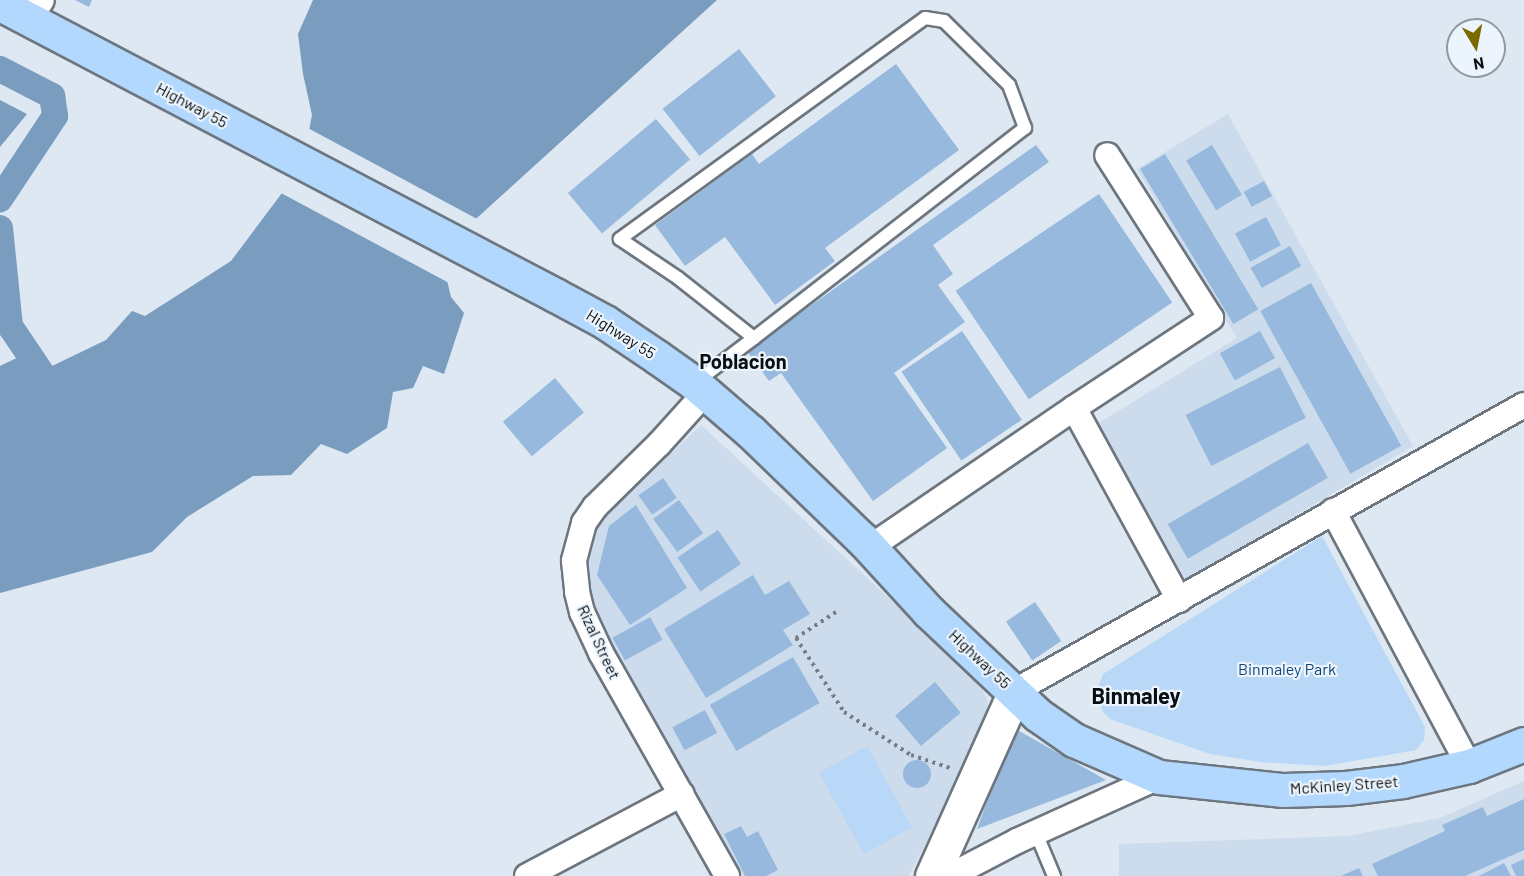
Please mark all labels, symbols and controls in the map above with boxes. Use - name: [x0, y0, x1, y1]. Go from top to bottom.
- north arrow: [1446, 18, 1506, 78]
- text: N: [1472, 54, 1486, 75]
- street label: Highway 55: [153, 78, 231, 132]
- street label: Highway 55: [583, 305, 659, 363]
- district label: Poblacion: [699, 349, 787, 373]
- street label: Rizal Street: [573, 602, 625, 682]
- street label: Highway 55: [945, 625, 1015, 693]
- park label: Binmaley Park: [1238, 659, 1336, 679]
- district label: Binmaley: [1091, 683, 1181, 709]
- street label: McKinley Street: [1289, 772, 1399, 798]

